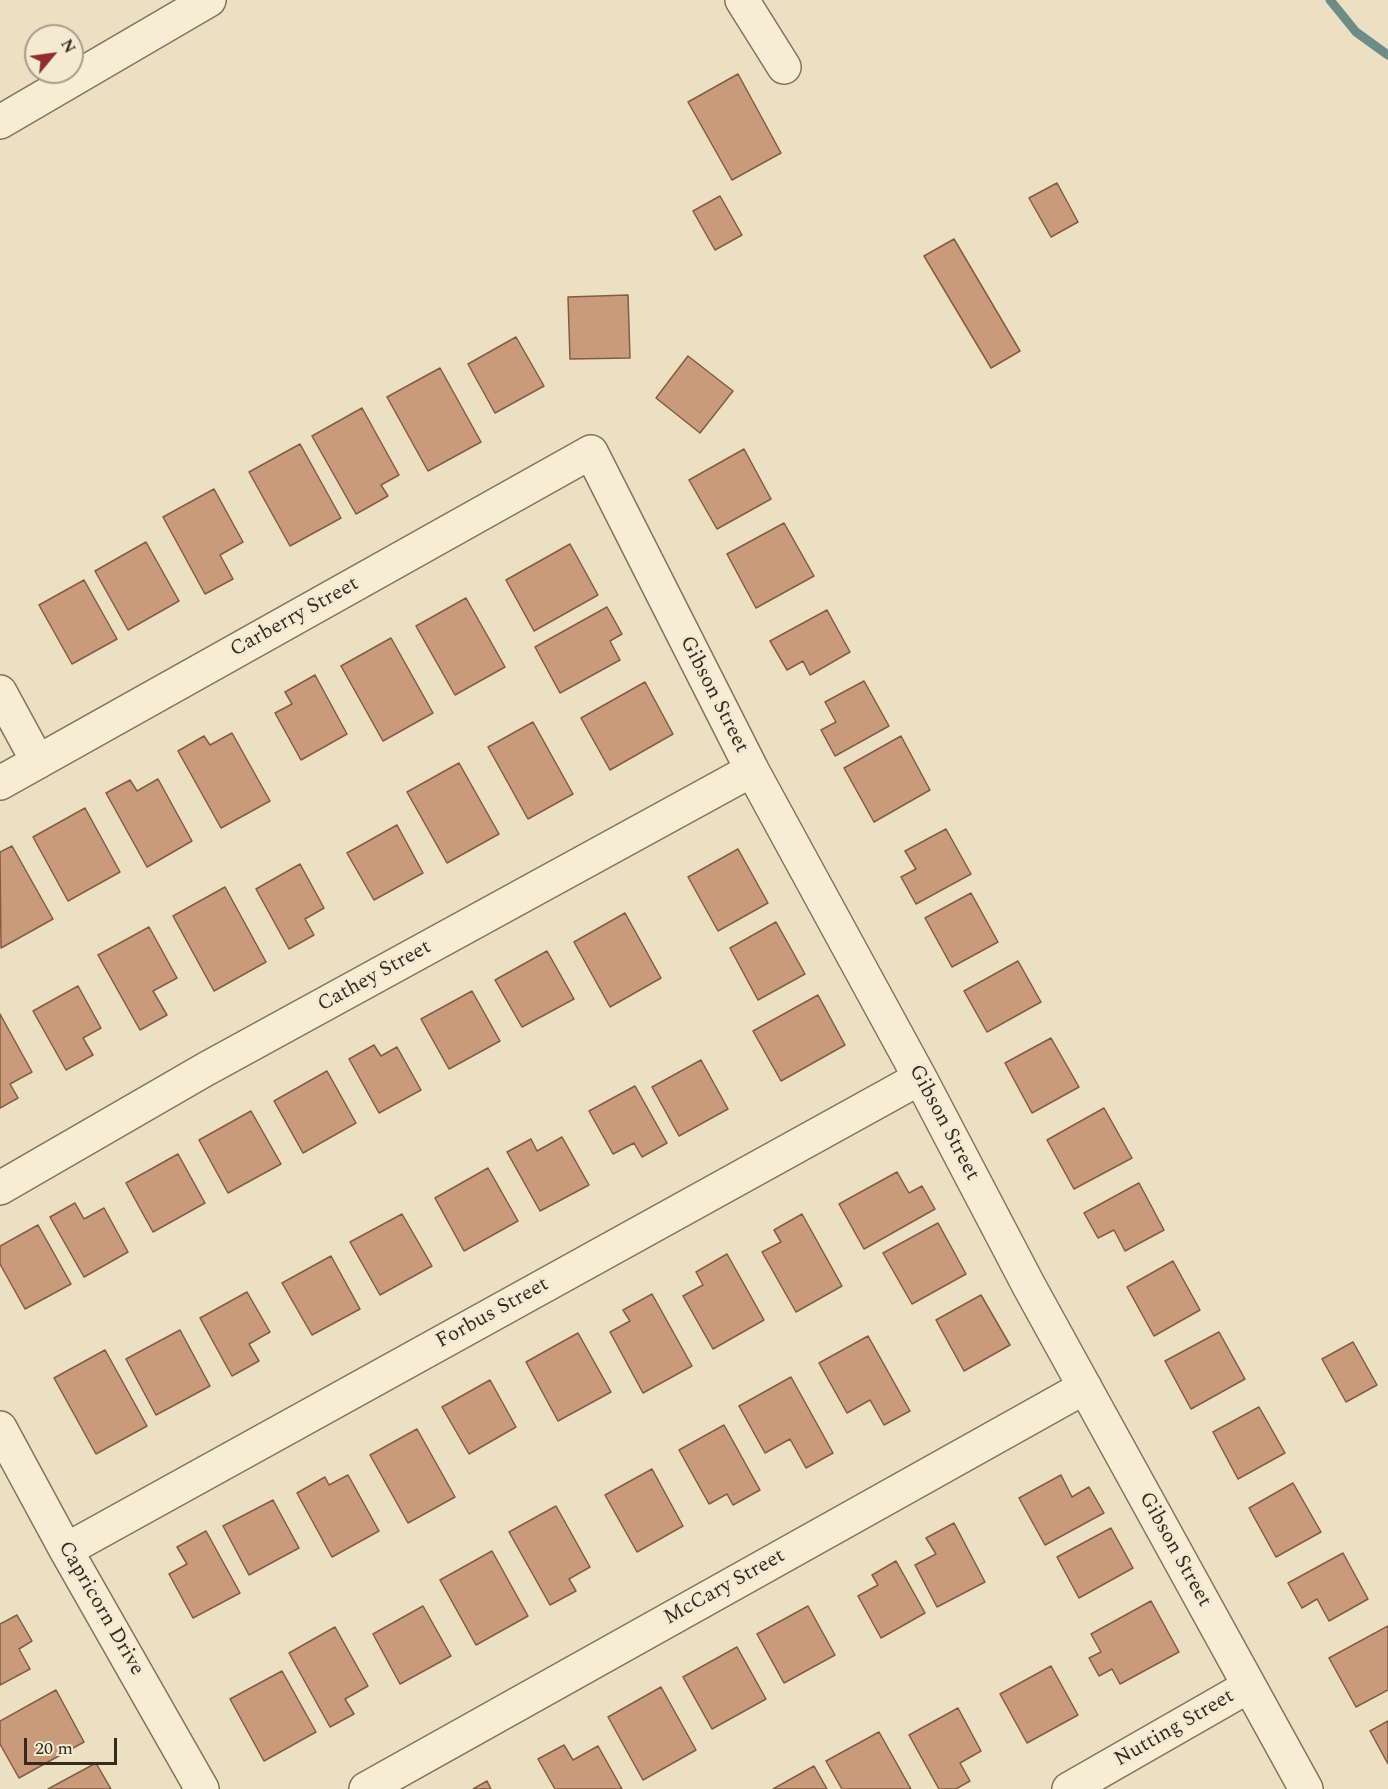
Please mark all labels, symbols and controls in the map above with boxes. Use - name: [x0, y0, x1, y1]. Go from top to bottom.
- north arrow: [24, 24, 84, 84]
- text: N: [54, 35, 82, 58]
- street label: Carberry Street: [226, 572, 364, 664]
- street label: Gibson Street: [673, 633, 753, 757]
- street label: Cathey Street: [314, 935, 436, 1019]
- street label: Gibson Street: [902, 1061, 984, 1185]
- street label: Forbus Street: [432, 1273, 554, 1355]
- street label: Gibson Street: [1132, 1488, 1216, 1612]
- street label: Capricorn Drive: [51, 1537, 149, 1681]
- street label: McCary Street: [660, 1544, 790, 1632]
- street label: Nutting Street: [1111, 1685, 1239, 1773]
- scale bar: [27, 1726, 120, 1764]
- text: 20 m: [35, 1735, 73, 1762]

